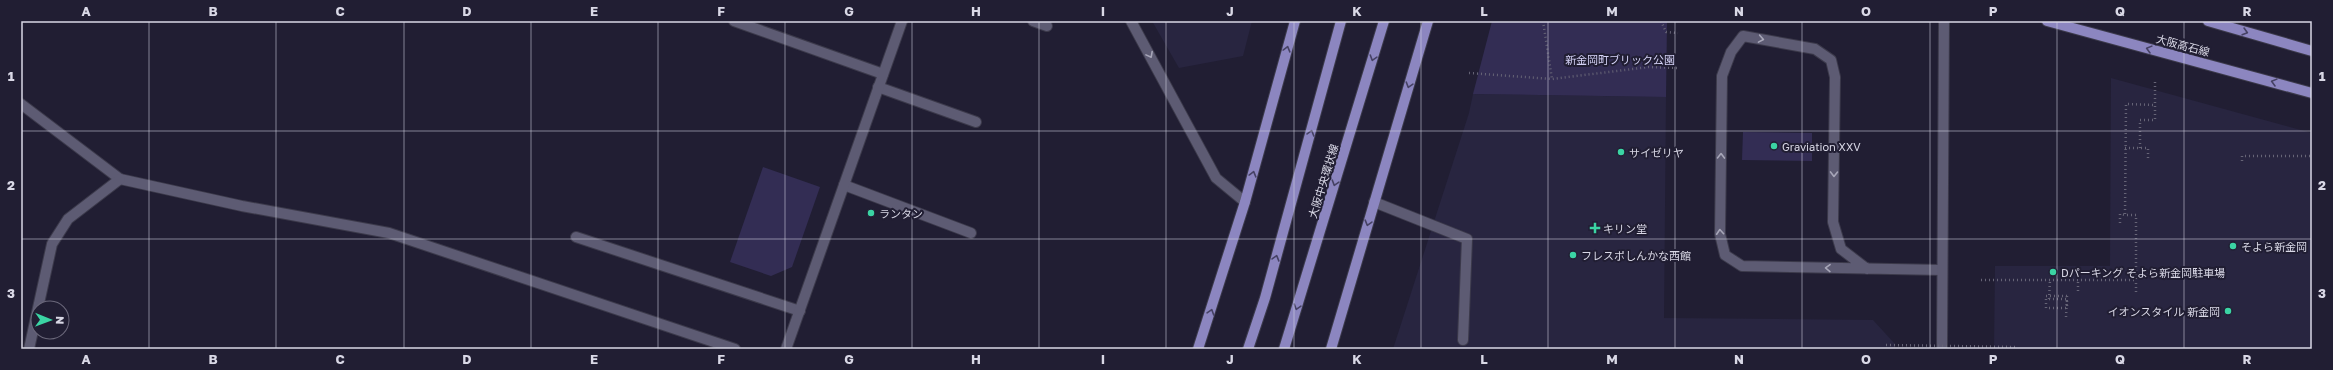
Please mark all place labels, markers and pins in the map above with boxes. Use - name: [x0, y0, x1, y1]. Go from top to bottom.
- place label: Graviation XXV: [1782, 140, 1861, 153]
- marker: Graviation XXV: [1769, 141, 1779, 151]
- place label: サイゼリヤ: [1629, 146, 1684, 159]
- marker: サイゼリヤ: [1616, 147, 1626, 157]
- place label: ランタン: [879, 207, 923, 220]
- marker: ランタン: [866, 208, 876, 218]
- place label: キリン堂: [1603, 222, 1647, 235]
- marker: キリン堂: [1590, 223, 1600, 233]
- place label: そよら新金岡: [2241, 240, 2307, 253]
- marker: そよら新金岡: [2228, 241, 2238, 251]
- place label: フレスポしんかな西館: [1581, 249, 1691, 262]
- marker: フレスポしんかな西館: [1568, 250, 1578, 260]
- place label: Dパーキング そよら新金岡駐車場: [2061, 266, 2225, 279]
- marker: Dパーキング そよら新金岡駐車場: [2048, 267, 2058, 277]
- place label: イオンスタイル 新金岡: [2107, 305, 2220, 318]
- marker: イオンスタイル 新金岡: [2223, 306, 2233, 316]

